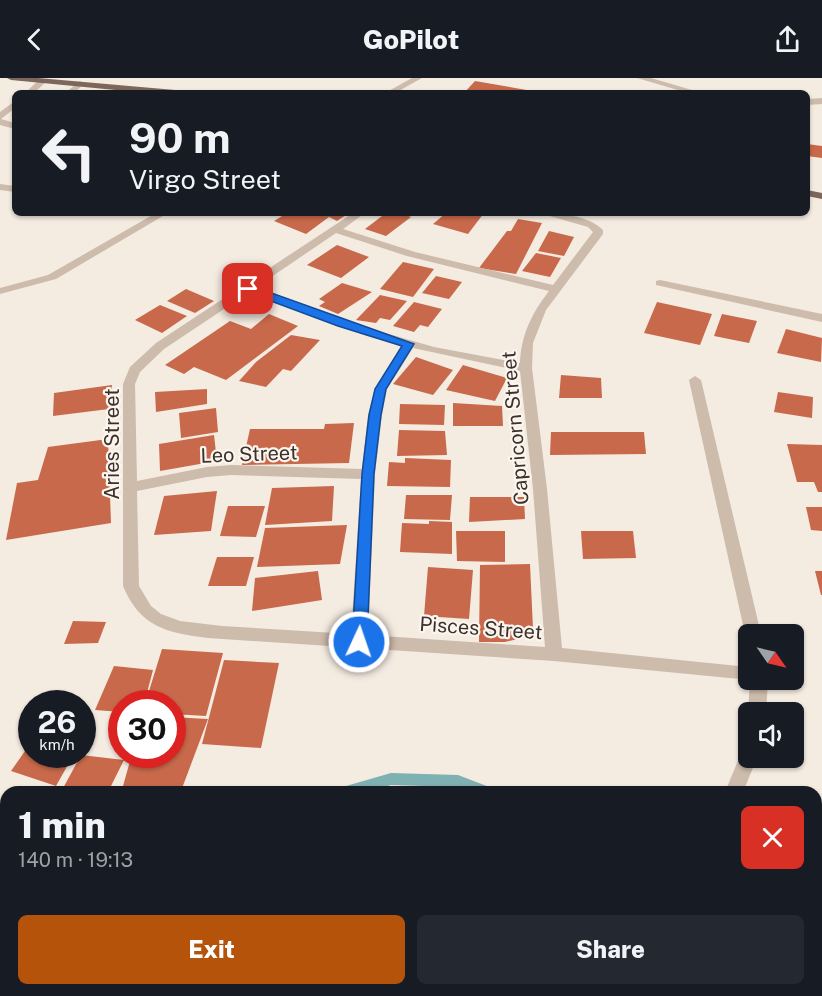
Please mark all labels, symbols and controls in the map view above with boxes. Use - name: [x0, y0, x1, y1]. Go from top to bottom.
- icon: back: [18, 23, 51, 56]
- text: GoPilot: [363, 23, 459, 55]
- icon: share: [771, 23, 804, 56]
- text: 90 m: [129, 113, 231, 162]
- icon: left: [30, 114, 108, 192]
- text: Virgo Street: [129, 163, 281, 195]
- pin: [222, 263, 273, 314]
- icon: arrive: [231, 272, 264, 305]
- street label: Capricorn Street: [496, 350, 534, 506]
- street label: Aries Street: [100, 388, 124, 500]
- street label: Leo Street: [200, 440, 298, 468]
- position arrow: [327, 610, 391, 674]
- street label: Pisces Street: [419, 612, 543, 644]
- north arrow: [738, 624, 804, 690]
- map controls: [738, 624, 804, 768]
- speed limit sign: 30: [108, 690, 186, 768]
- button: sound: [738, 702, 804, 768]
- text: 26: [38, 704, 76, 740]
- text: km/h: [39, 736, 75, 753]
- text: 1 min: [18, 804, 106, 846]
- button: close: [741, 806, 804, 869]
- text: 140 m · 19:13: [18, 848, 133, 872]
- button: Exit: [18, 915, 405, 984]
- button: Share: [417, 915, 804, 984]

